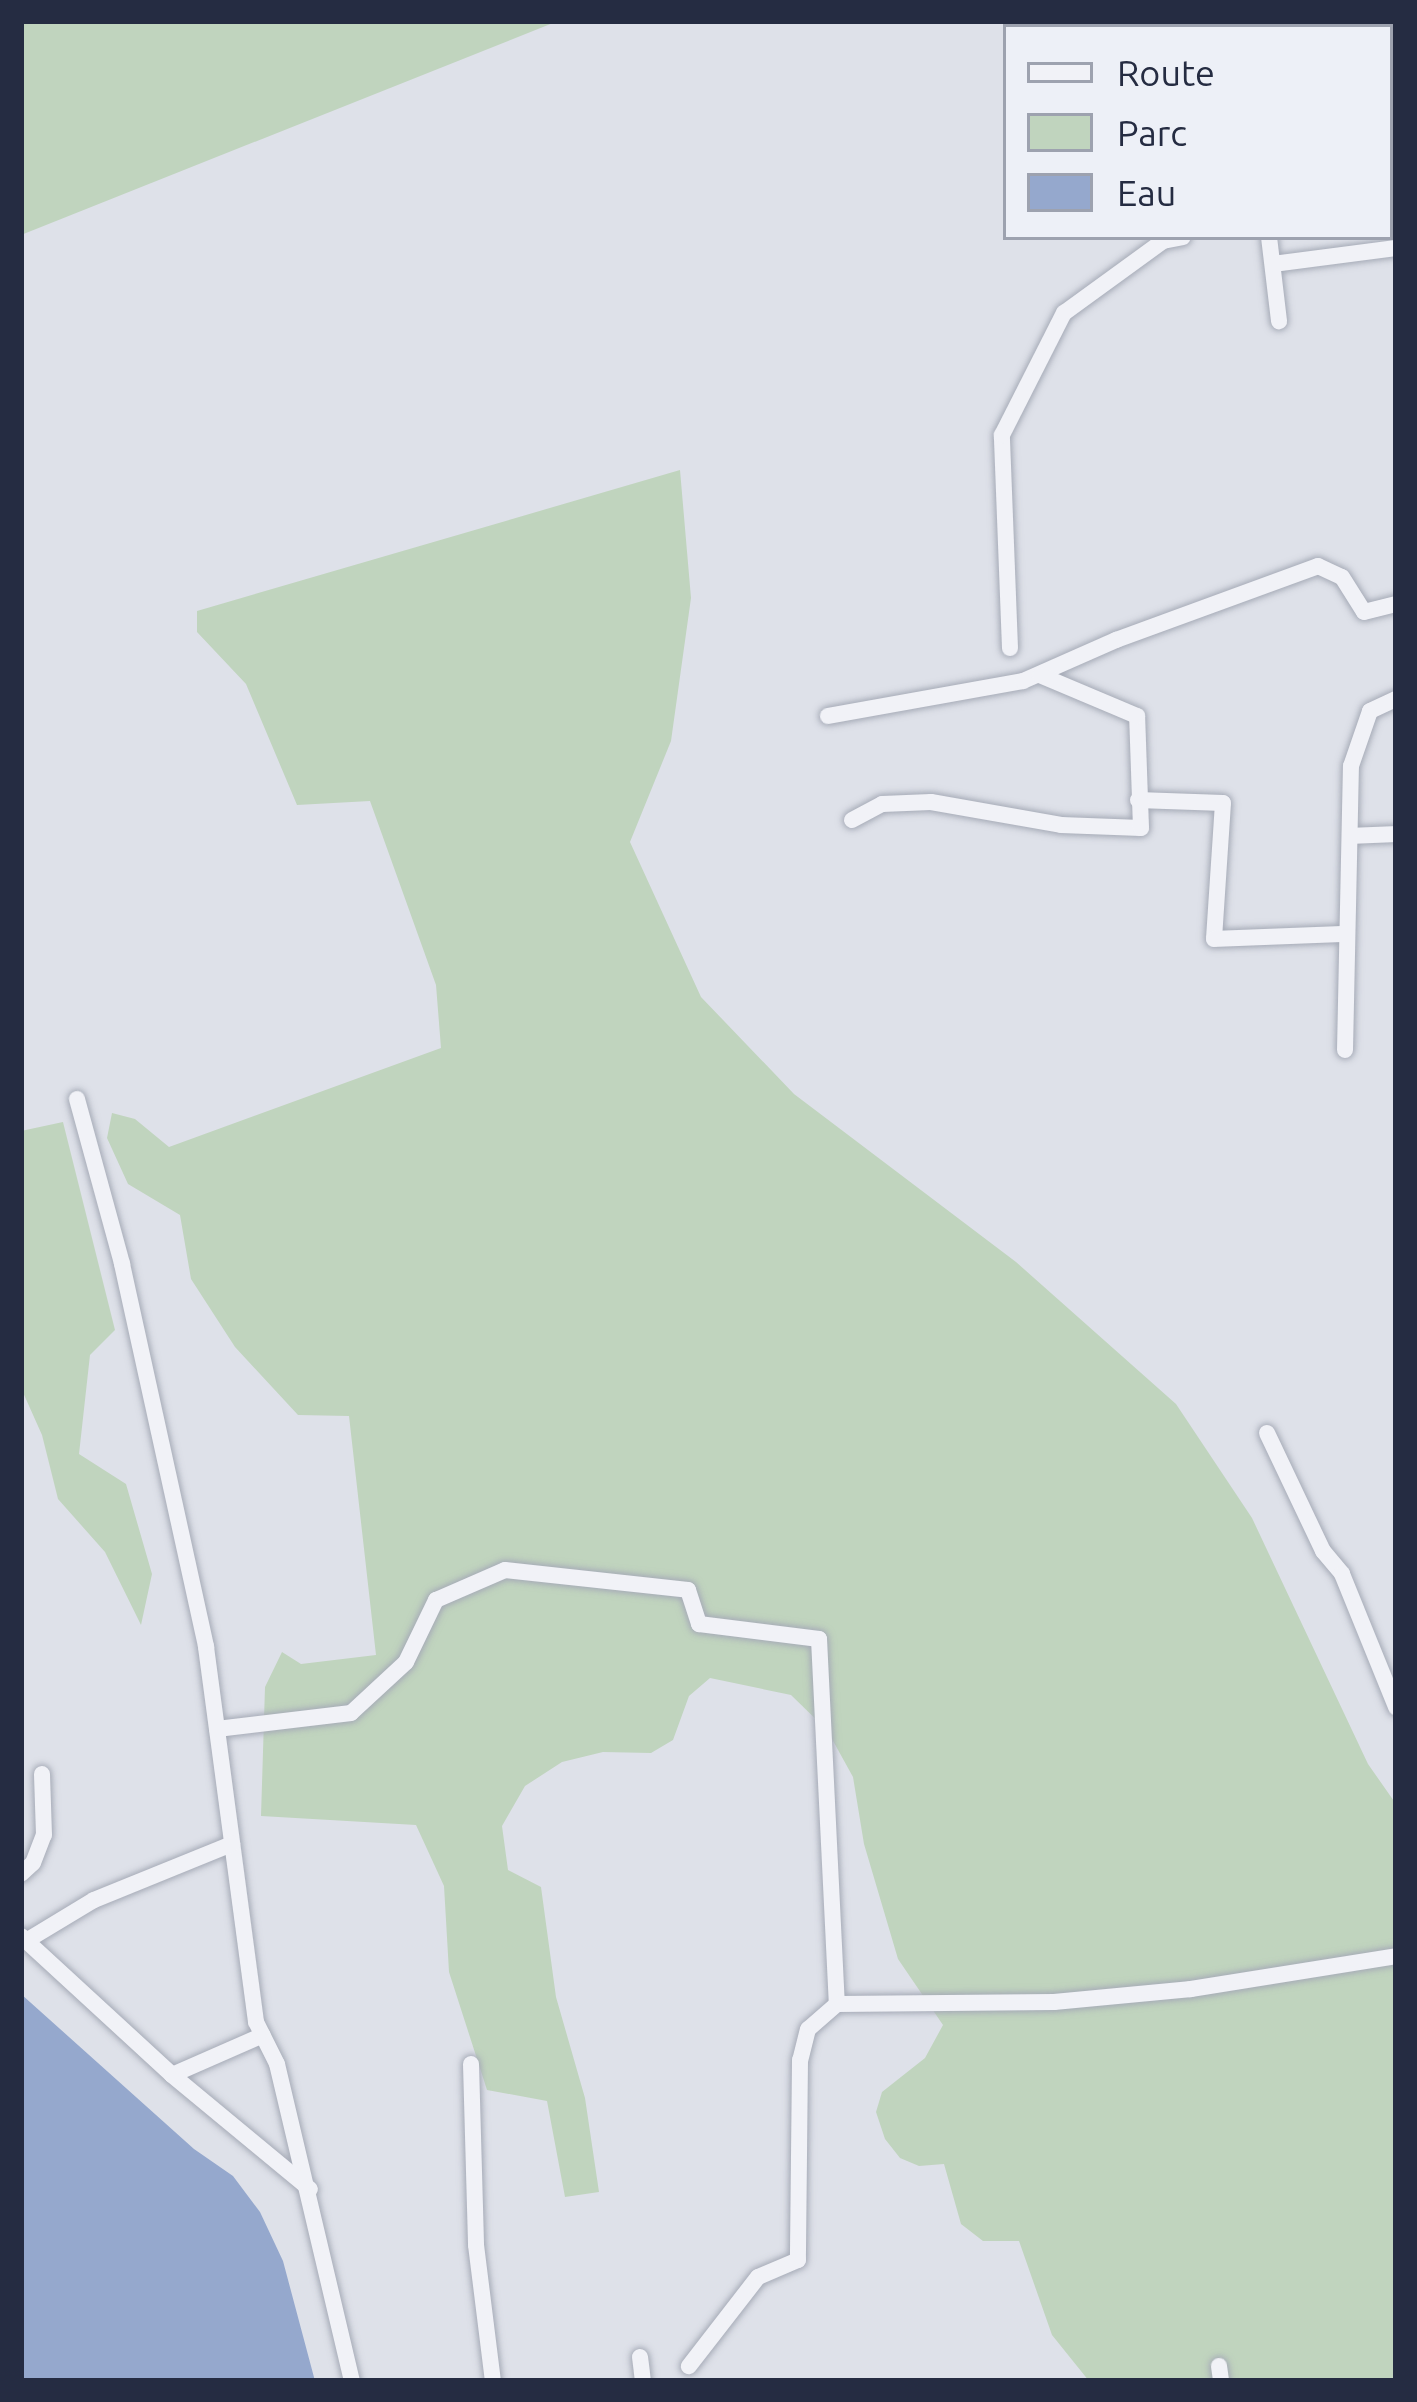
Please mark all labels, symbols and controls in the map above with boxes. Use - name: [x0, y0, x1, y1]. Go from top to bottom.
- legend: [1003, 24, 1393, 240]
- text: Route: [1117, 52, 1215, 93]
- text: Parc: [1117, 112, 1187, 153]
- text: Eau: [1117, 172, 1176, 213]

